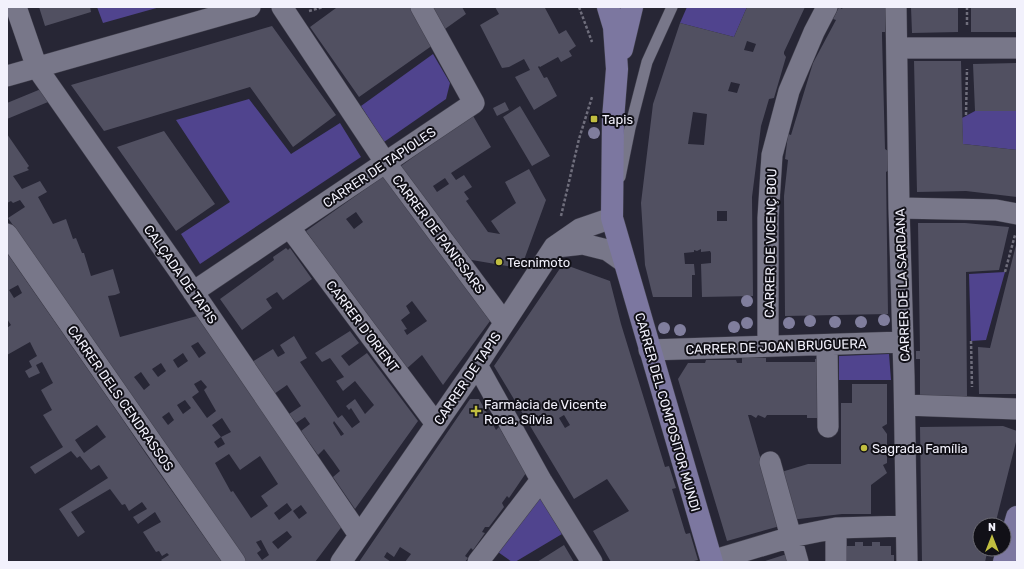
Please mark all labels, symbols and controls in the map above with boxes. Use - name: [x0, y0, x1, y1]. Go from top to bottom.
- place label: Tapis: [602, 112, 633, 127]
- marker: Tapis: [589, 114, 599, 124]
- street label: CARRER DE TAPIOLES: [320, 124, 439, 211]
- street label: CARRER DE VICENÇ BOU: [762, 168, 779, 318]
- street label: CARRER DE PANISSARS: [389, 172, 488, 296]
- street label: CARRER DE LA SARDANA: [892, 208, 913, 362]
- street label: CALÇADA DE TAPIS: [141, 222, 220, 327]
- place label: Tecnimoto: [507, 255, 570, 270]
- marker: Tecnimoto: [494, 257, 504, 267]
- street label: CARRER D'ORIENT: [323, 277, 402, 376]
- street label: CARRER DEL COMPOSITOR MUNDI: [632, 311, 703, 513]
- street label: CARRER DELS CENDRASSOS: [65, 323, 177, 474]
- street label: CARRER DE TAPIS: [431, 329, 504, 428]
- street label: CARRER DE JOAN BRUGUERA: [685, 336, 867, 357]
- place label: Farmàcia de Vicente Roca, Sílvia: [484, 397, 607, 427]
- marker: Farmàcia de Vicente Roca, Sílvia: [471, 406, 481, 416]
- place label: Sagrada Família: [872, 441, 968, 457]
- marker: Sagrada Família: [859, 443, 869, 453]
- north arrow: [972, 517, 1012, 557]
- text: N: [988, 521, 996, 534]

